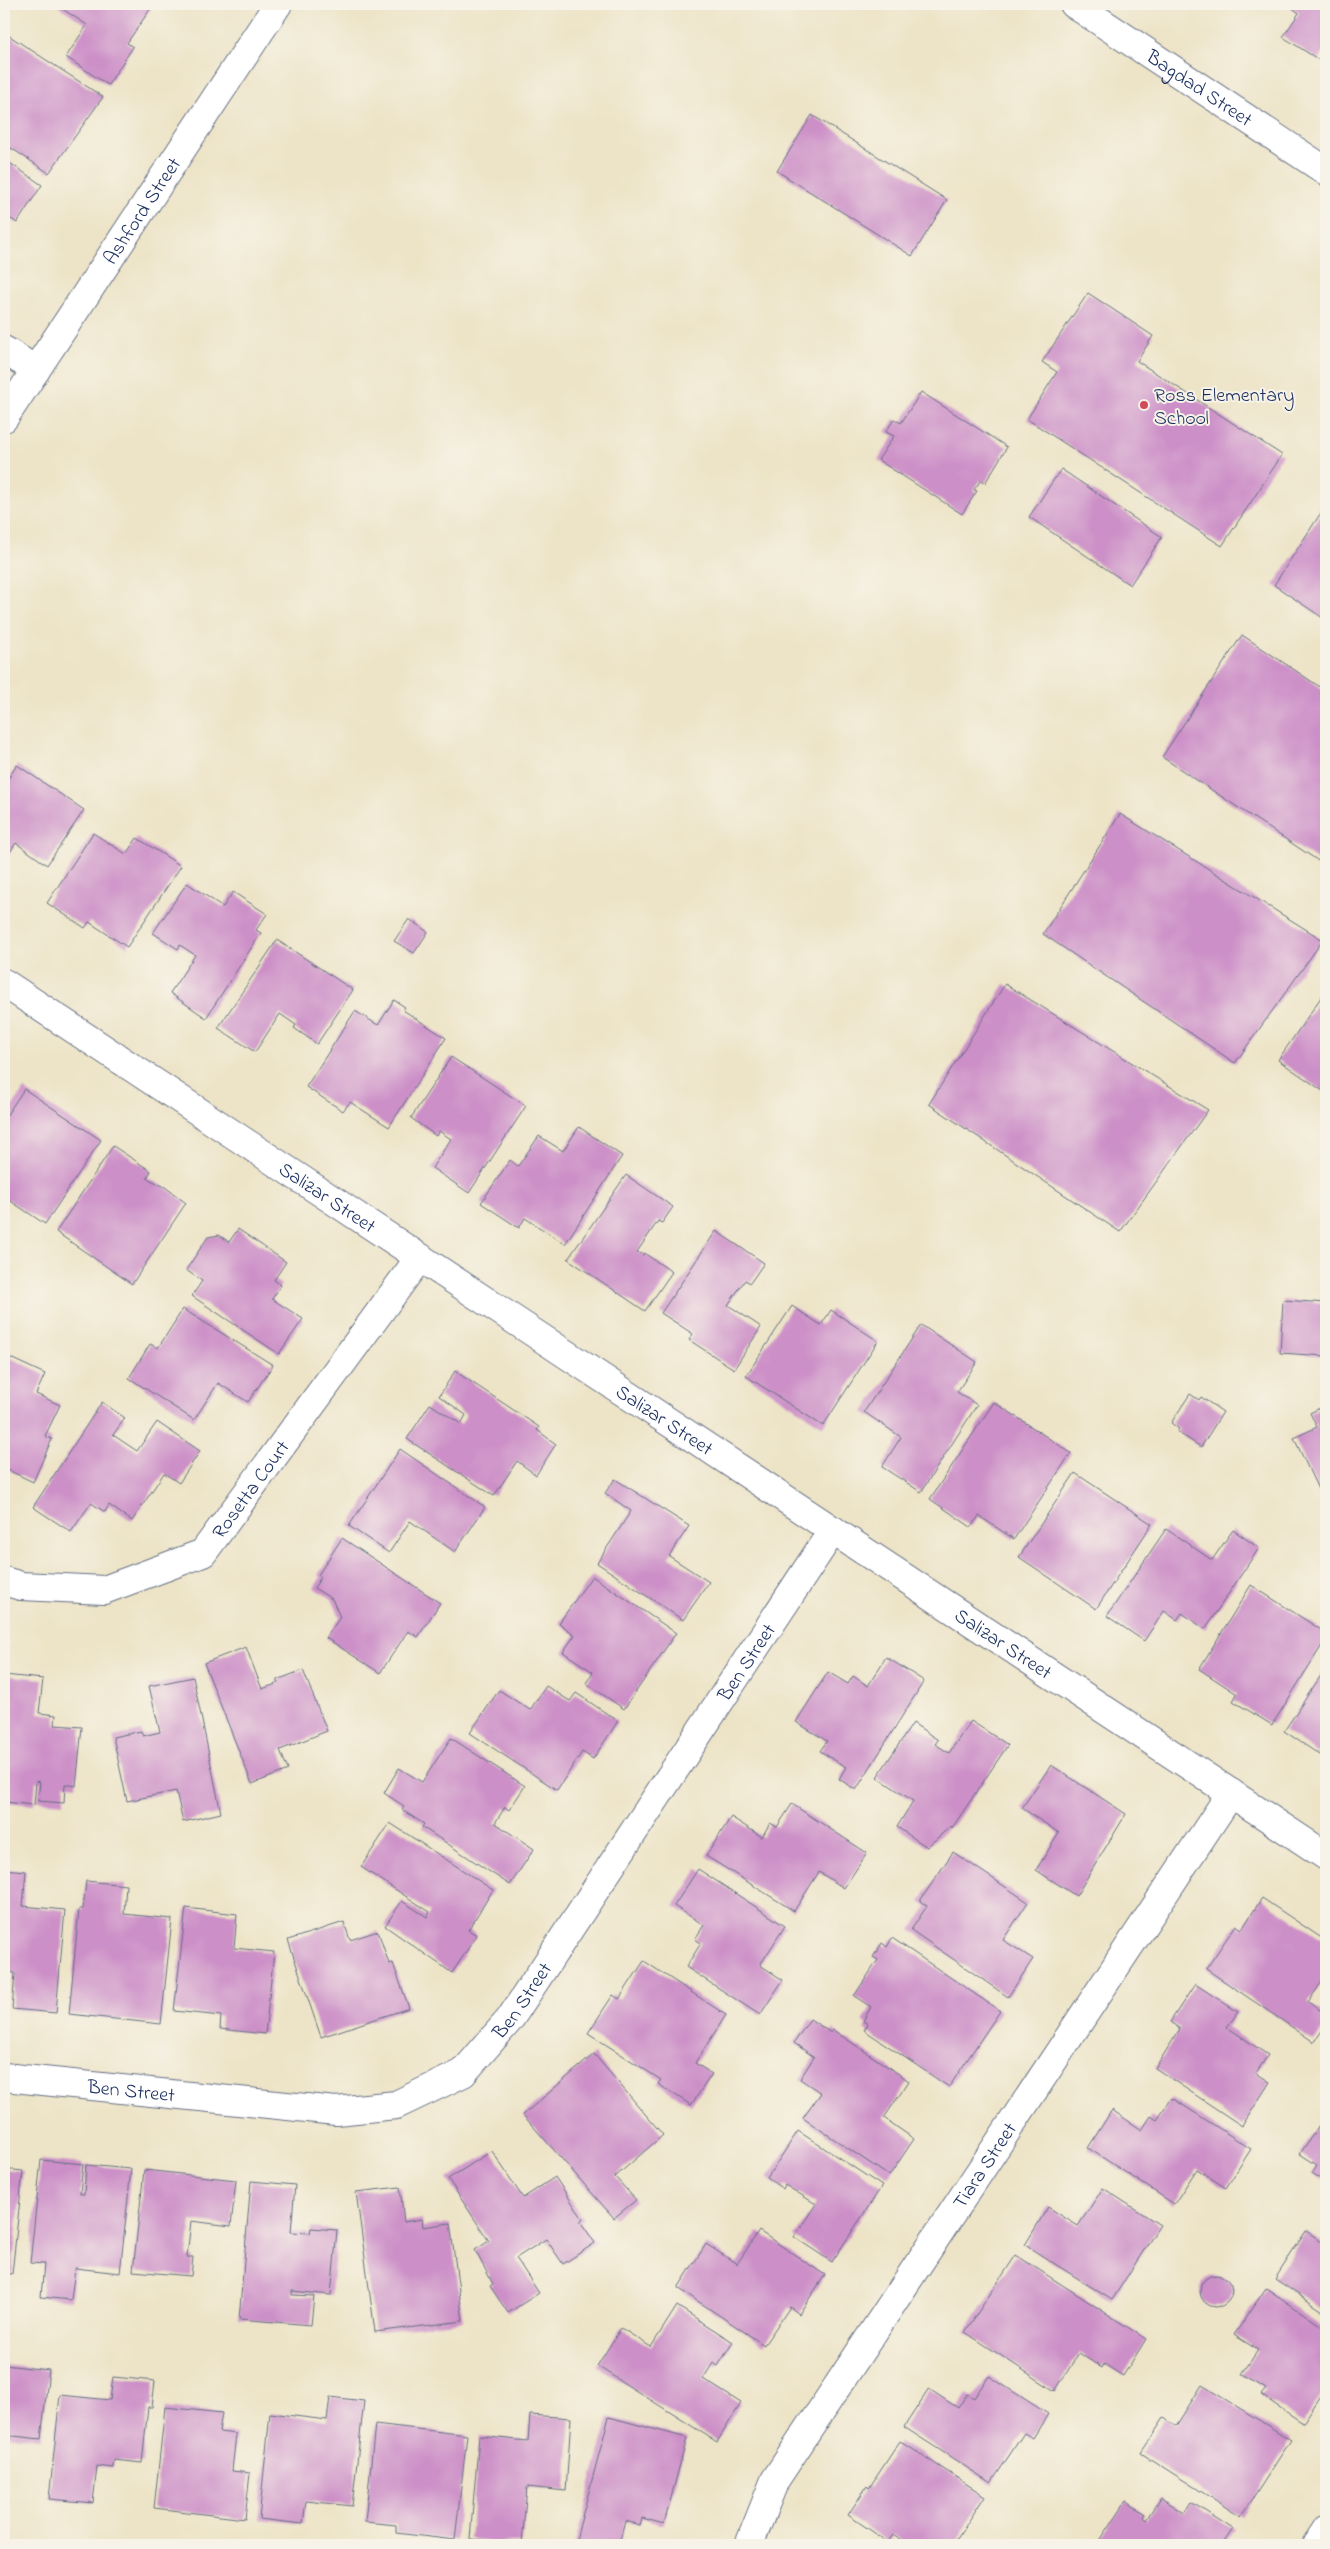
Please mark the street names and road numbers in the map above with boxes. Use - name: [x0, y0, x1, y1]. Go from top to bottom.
- street label: Bagdad Street: [1139, 43, 1258, 135]
- street label: Ashford Street: [97, 152, 190, 271]
- street label: Salizar Street: [272, 1156, 381, 1242]
- street label: Salizar Street: [609, 1379, 718, 1464]
- street label: Rosetta Court: [206, 1435, 298, 1546]
- street label: Salizar Street: [948, 1602, 1057, 1688]
- street label: Ben Street: [711, 1618, 784, 1709]
- street label: Ben Street: [486, 1957, 561, 2047]
- street label: Ben Street: [85, 2074, 176, 2111]
- street label: Tiara Street: [947, 2117, 1026, 2215]

